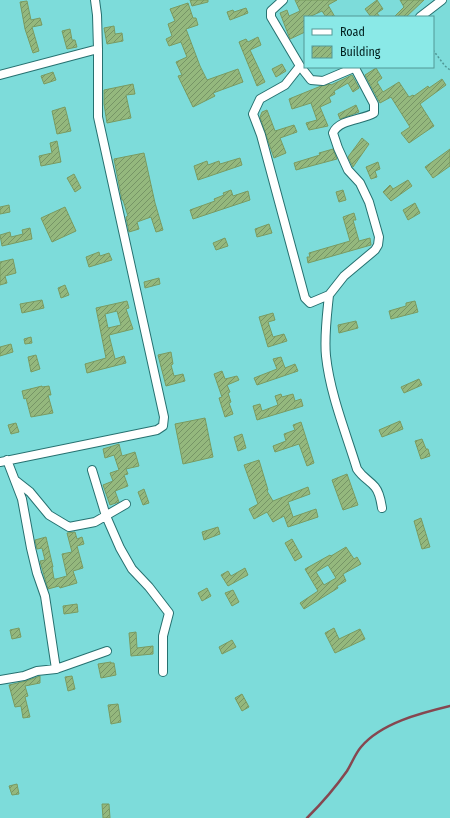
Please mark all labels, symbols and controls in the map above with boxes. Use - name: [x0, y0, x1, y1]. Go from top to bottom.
- legend: [304, 16, 434, 68]
- text: Road: [340, 25, 365, 39]
- text: Building: [340, 45, 381, 59]

